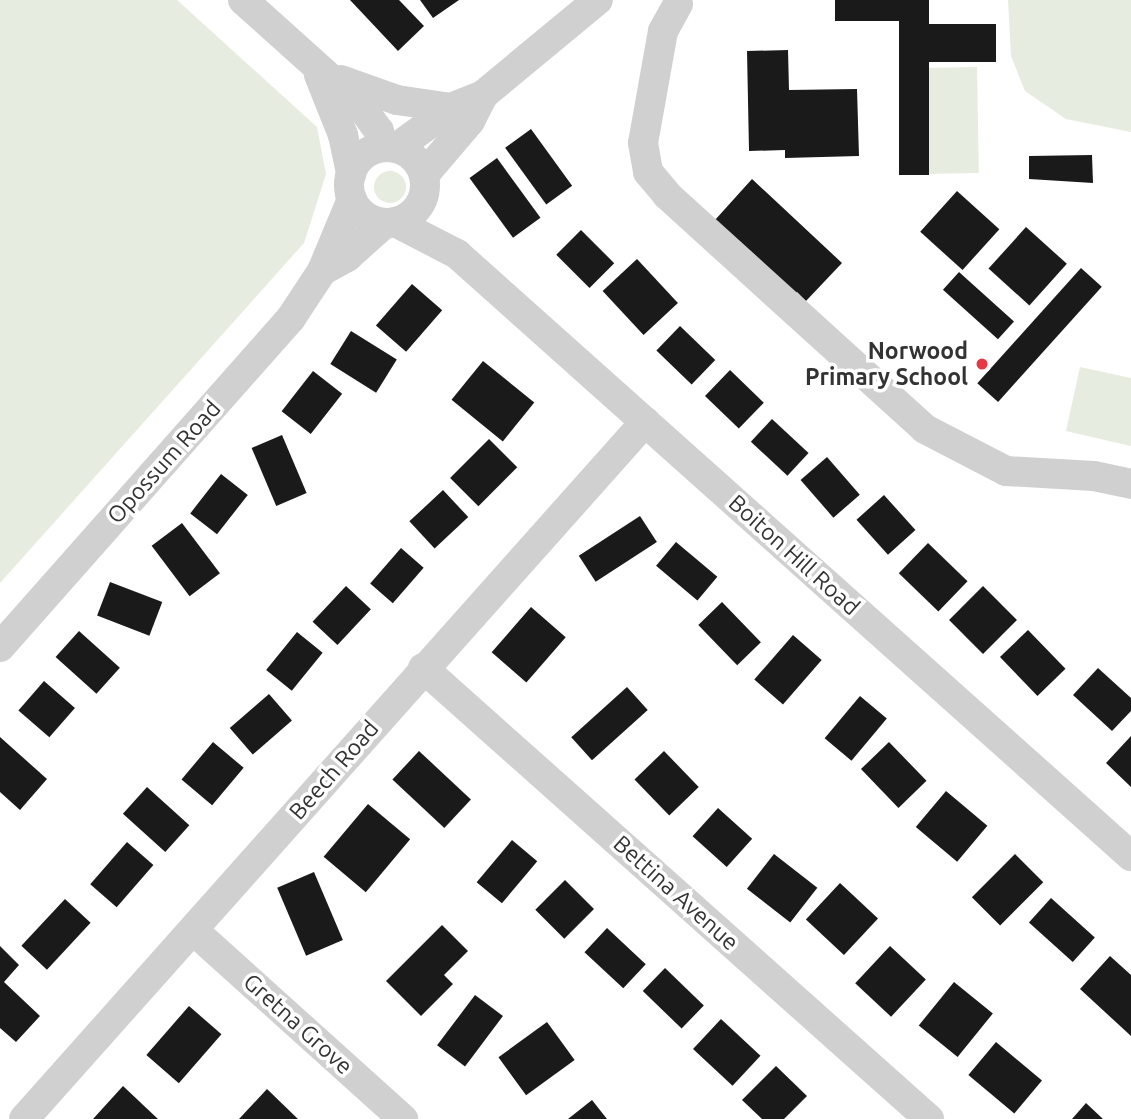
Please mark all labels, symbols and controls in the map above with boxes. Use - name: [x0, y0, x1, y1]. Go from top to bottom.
- place label: Norwood Primary School: [805, 337, 968, 391]
- marker: Norwood Primary School: [974, 356, 990, 372]
- street label: Opossum Road: [102, 395, 226, 529]
- street label: Boiton Hill Road: [723, 489, 865, 621]
- street label: Beech Road: [284, 715, 384, 825]
- street label: Bettina Avenue: [608, 830, 744, 956]
- street label: Gretna Grove: [238, 968, 358, 1080]

